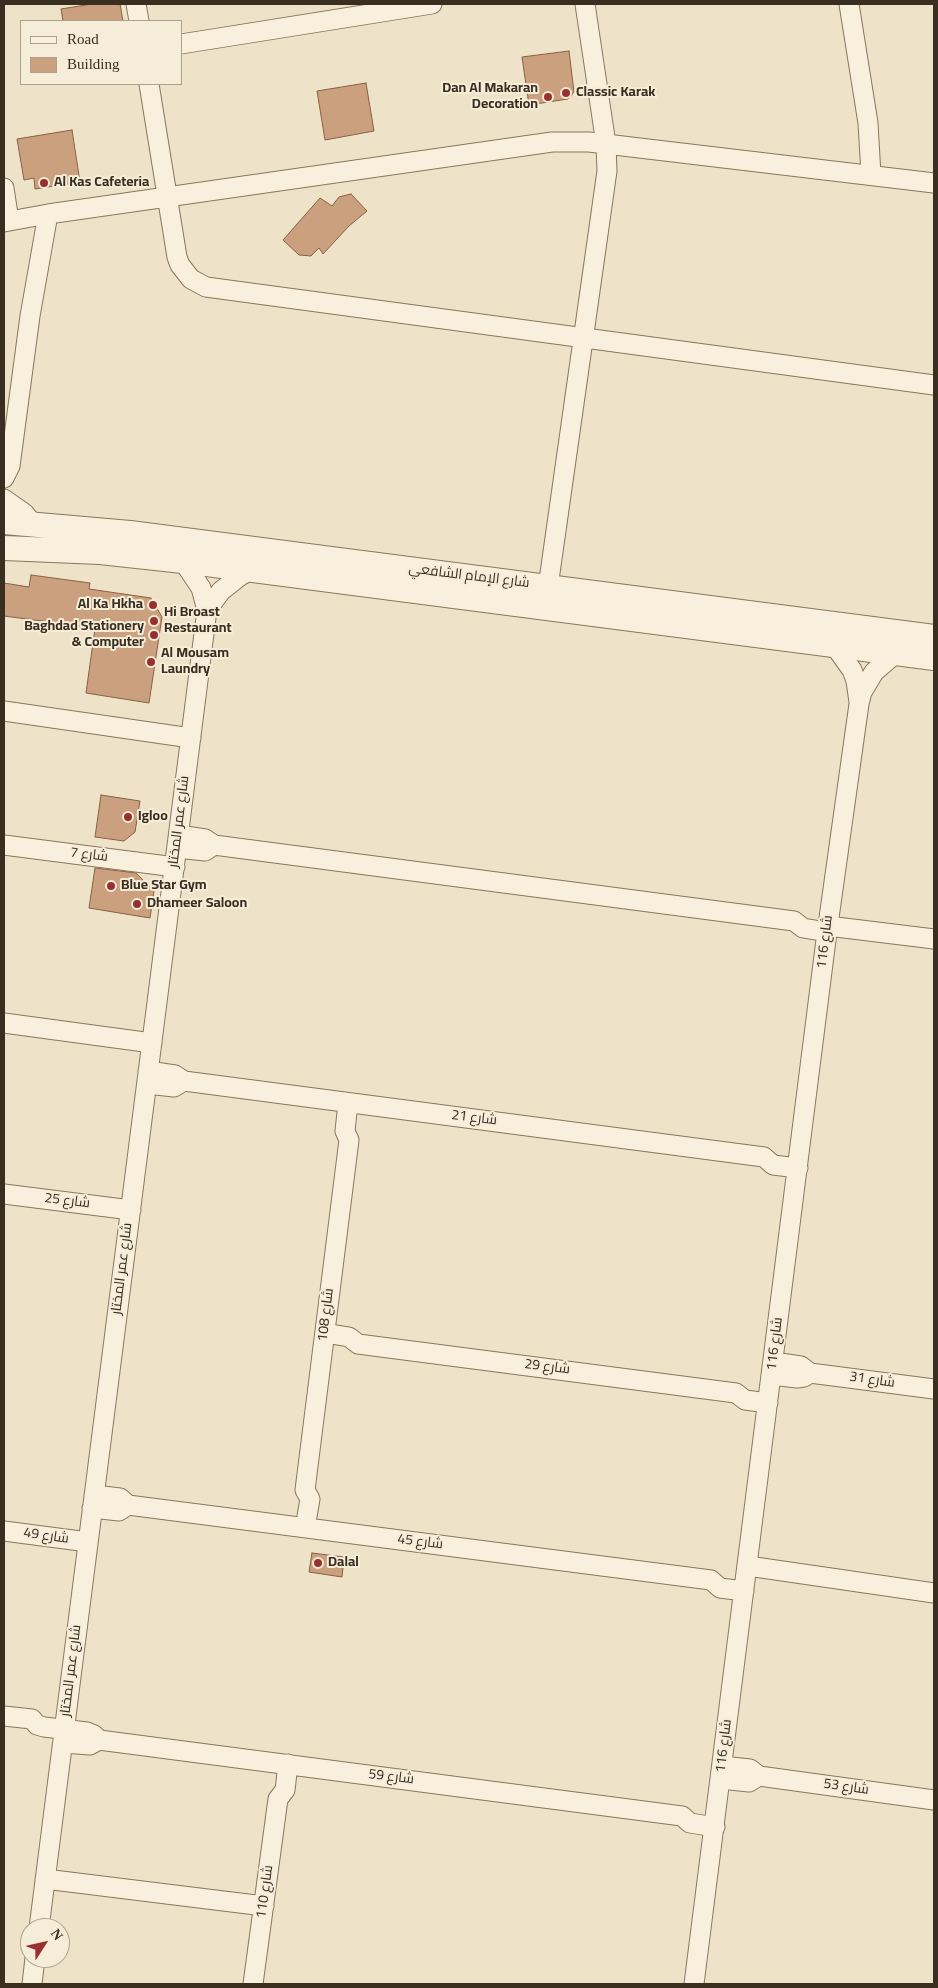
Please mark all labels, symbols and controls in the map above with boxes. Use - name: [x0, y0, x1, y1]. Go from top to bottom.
- legend: [20, 20, 182, 85]
- text: Road: [67, 31, 99, 47]
- text: Building: [67, 56, 120, 72]
- place label: Dan Al Makaran Decoration: [442, 81, 538, 114]
- place label: Classic Karak: [576, 85, 655, 101]
- marker: Classic Karak: [560, 87, 572, 99]
- marker: Dan Al Makaran Decoration: [542, 91, 554, 103]
- place label: Al Kas Cafeteria: [54, 175, 149, 191]
- marker: Al Kas Cafeteria: [38, 177, 50, 189]
- street label: شارع الإمام الشافعي: [408, 561, 530, 593]
- place label: Al Ka Hkha: [78, 597, 143, 613]
- marker: Al Ka Hkha: [147, 599, 159, 611]
- place label: Hi Broast Restaurant: [164, 605, 232, 638]
- marker: Hi Broast Restaurant: [148, 615, 160, 627]
- place label: Baghdad Stationery & Computer: [24, 619, 144, 652]
- marker: Baghdad Stationery & Computer: [148, 629, 160, 641]
- place label: Al Mousam Laundry: [161, 646, 229, 679]
- marker: Al Mousam Laundry: [145, 656, 157, 668]
- street label: شارع عمر المختار: [166, 775, 194, 869]
- place label: Igloo: [138, 809, 168, 825]
- marker: Igloo: [122, 811, 134, 823]
- street label: شارع 7: [69, 845, 109, 867]
- place label: Blue Star Gym: [121, 878, 207, 894]
- marker: Blue Star Gym: [105, 880, 117, 892]
- place label: Dhameer Saloon: [147, 896, 247, 912]
- marker: Dhameer Saloon: [131, 898, 143, 910]
- street label: شارع 116: [814, 914, 838, 970]
- street label: شارع 21: [450, 1108, 498, 1130]
- street label: شارع 25: [43, 1191, 91, 1213]
- street label: شارع عمر المختار: [109, 1222, 137, 1316]
- street label: شارع 108: [315, 1287, 339, 1343]
- street label: شارع 116: [764, 1316, 788, 1372]
- street label: شارع 29: [523, 1357, 571, 1379]
- street label: شارع 31: [848, 1369, 896, 1393]
- street label: شارع 49: [22, 1525, 70, 1549]
- street label: شارع 45: [396, 1532, 444, 1554]
- place label: Dalal: [328, 1555, 359, 1571]
- marker: Dalal: [312, 1557, 324, 1569]
- street label: شارع عمر المختار: [58, 1624, 86, 1718]
- street label: شارع 116: [713, 1718, 737, 1774]
- street label: شارع 59: [367, 1767, 415, 1789]
- street label: شارع 53: [822, 1776, 870, 1800]
- street label: شارع 110: [254, 1864, 278, 1920]
- north arrow: [20, 1918, 70, 1968]
- text: N: [48, 1926, 66, 1943]

